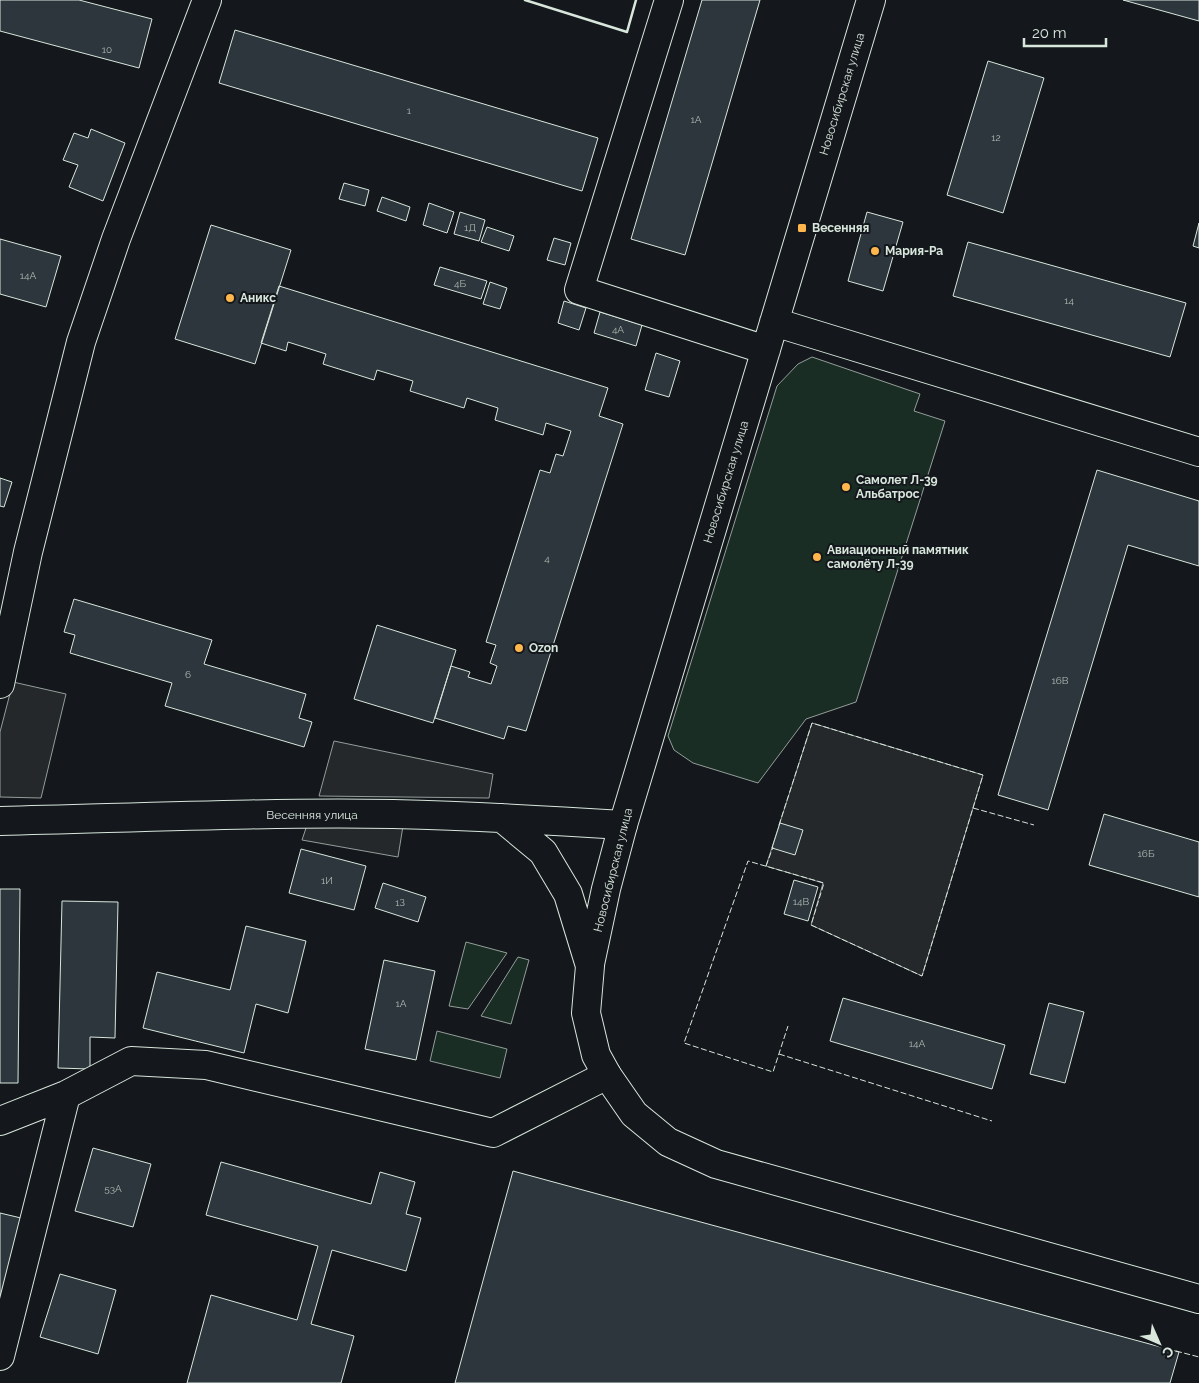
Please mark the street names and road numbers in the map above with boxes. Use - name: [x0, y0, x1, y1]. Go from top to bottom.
- street label: Новосибирская улица: [817, 31, 867, 157]
- street label: Новосибирская улица: [701, 419, 751, 545]
- street label: Новосибирская улица: [591, 807, 635, 933]
- street label: Весенняя улица: [266, 808, 358, 822]

